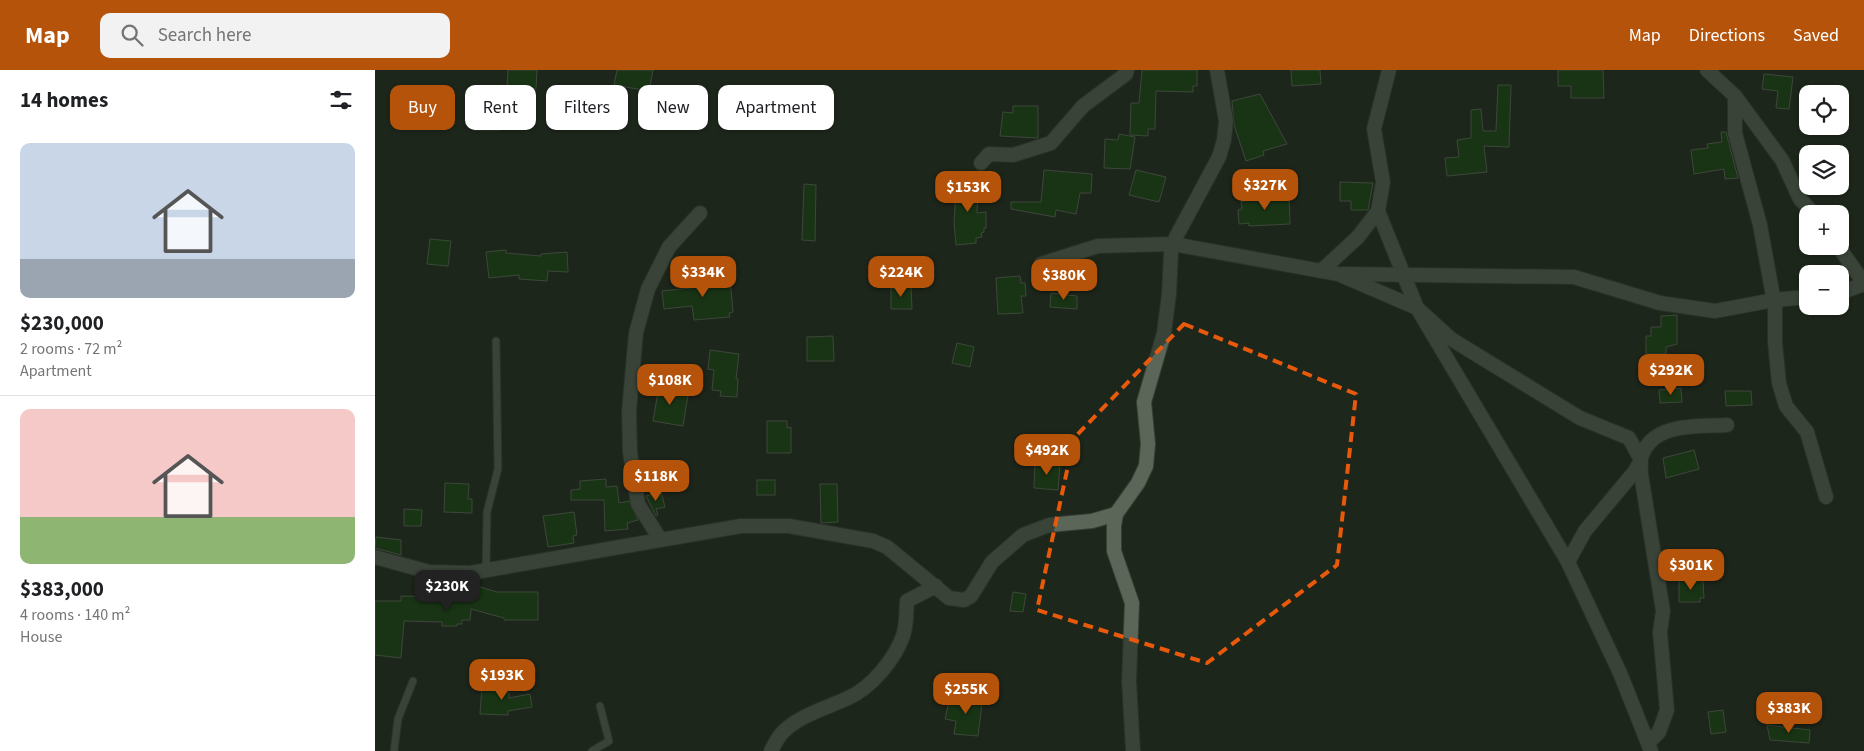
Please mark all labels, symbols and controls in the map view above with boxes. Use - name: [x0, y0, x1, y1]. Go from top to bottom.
- search box: [100, 13, 450, 58]
- text: Map: [25, 18, 70, 53]
- icon: search: [118, 21, 146, 49]
- text: Search here: [158, 22, 251, 49]
- text: Map: [1629, 23, 1661, 48]
- text: Directions: [1689, 23, 1765, 48]
- text: Saved: [1793, 23, 1839, 48]
- text: 14 homes: [20, 85, 108, 115]
- chip: Buy: [390, 85, 455, 130]
- chip: Rent: [465, 85, 536, 130]
- chip: Filters: [546, 85, 628, 130]
- chip: New: [638, 85, 708, 130]
- chip: Apartment: [718, 85, 834, 130]
- map controls: [1799, 85, 1849, 315]
- button: locate: [1799, 85, 1849, 135]
- icon: filters: [327, 86, 355, 114]
- button: layers: [1799, 145, 1849, 195]
- pin: $327K: [1230, 168, 1300, 211]
- pin: $153K: [933, 170, 1003, 213]
- text: $327K: [1243, 174, 1287, 196]
- icon: home: [143, 176, 233, 266]
- text: $153K: [946, 176, 990, 198]
- button: +: [1799, 205, 1849, 255]
- pin: $334K: [668, 256, 738, 298]
- pin: $224K: [866, 256, 936, 298]
- pin: $380K: [1029, 258, 1099, 301]
- text: $334K: [681, 261, 725, 283]
- text: $224K: [879, 261, 923, 283]
- text: $380K: [1042, 264, 1086, 286]
- button: −: [1799, 265, 1849, 315]
- text: $230,000: [20, 308, 104, 338]
- text: 2 rooms · 72 m²: [20, 338, 122, 360]
- pin: $292K: [1636, 354, 1706, 396]
- text: $292K: [1649, 359, 1693, 381]
- text: Apartment: [20, 360, 92, 382]
- pin: $108K: [635, 364, 705, 406]
- text: $108K: [648, 369, 692, 391]
- pin: $492K: [1012, 434, 1082, 476]
- text: $492K: [1025, 439, 1069, 461]
- icon: home: [143, 441, 233, 531]
- pin: $118K: [621, 460, 691, 502]
- text: $118K: [634, 465, 678, 487]
- pin: $301K: [1656, 548, 1726, 591]
- text: $301K: [1669, 554, 1713, 576]
- pin: $230K: [412, 570, 482, 612]
- text: $383,000: [20, 574, 104, 604]
- text: $230K: [425, 575, 469, 597]
- text: 4 rooms · 140 m²: [20, 604, 130, 626]
- text: House: [20, 626, 62, 648]
- pin: $193K: [467, 658, 537, 701]
- text: $193K: [480, 664, 524, 686]
- pin: $255K: [931, 672, 1001, 715]
- text: $255K: [944, 678, 988, 700]
- pin: $383K: [1754, 692, 1824, 734]
- text: $383K: [1767, 697, 1811, 719]

